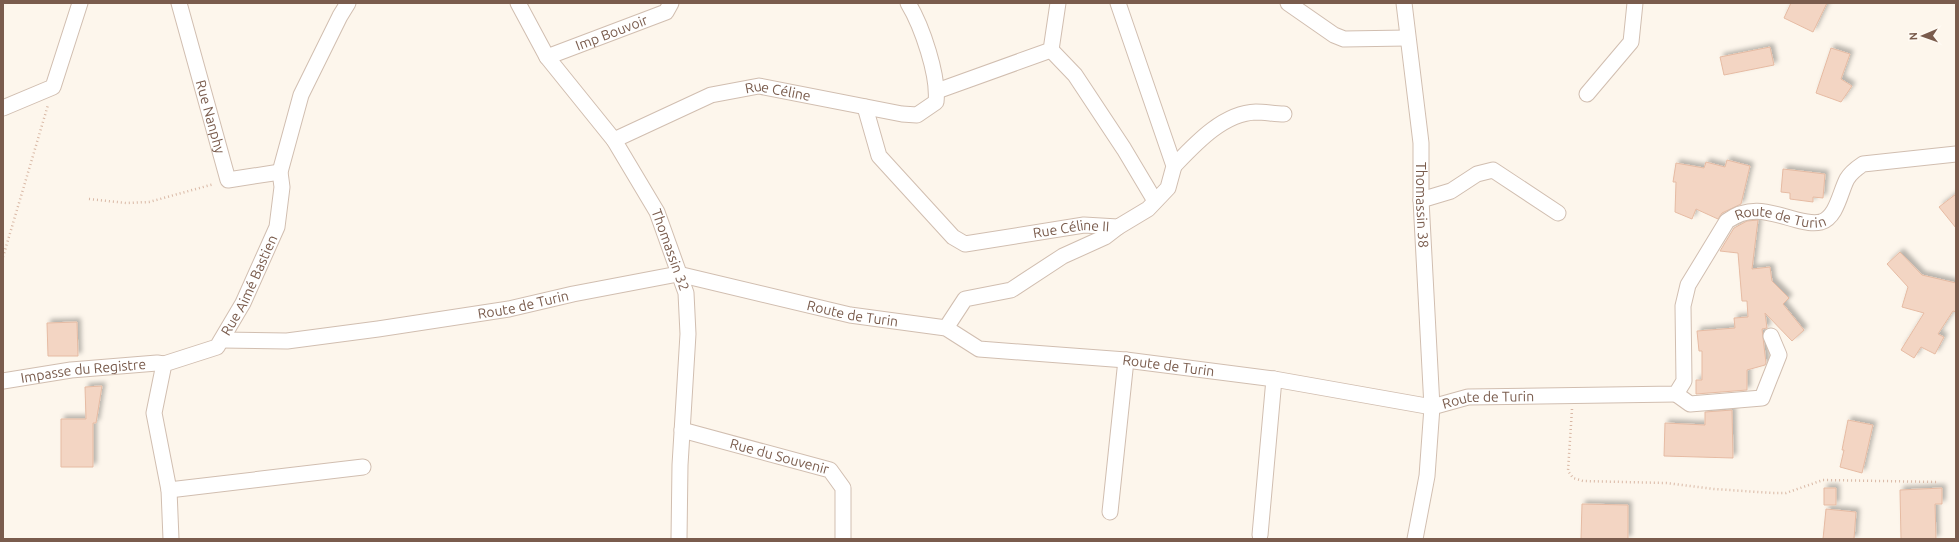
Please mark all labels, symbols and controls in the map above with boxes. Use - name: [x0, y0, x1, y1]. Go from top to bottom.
- street label: Imp Bouvoir: [573, 11, 651, 54]
- north arrow: [1903, 16, 1943, 56]
- text: N: [1907, 32, 1919, 41]
- street label: Rue Nanphy: [193, 78, 228, 156]
- street label: Rue Céline: [744, 78, 812, 104]
- street label: Thomassin 38: [1413, 162, 1432, 248]
- street label: Route de Turin: [1732, 203, 1828, 231]
- street label: Thomassin 32: [649, 207, 693, 293]
- street label: Rue Céline II: [1032, 217, 1110, 241]
- street label: Rue Aimé Bastien: [218, 232, 280, 338]
- street label: Route de Turin: [477, 287, 570, 322]
- street label: Route de Turin: [805, 297, 899, 329]
- street label: Route de Turin: [1122, 352, 1215, 379]
- street label: Impasse du Registre: [19, 356, 147, 386]
- street label: Route de Turin: [1440, 388, 1534, 412]
- street label: Rue du Souvenir: [728, 435, 831, 478]

